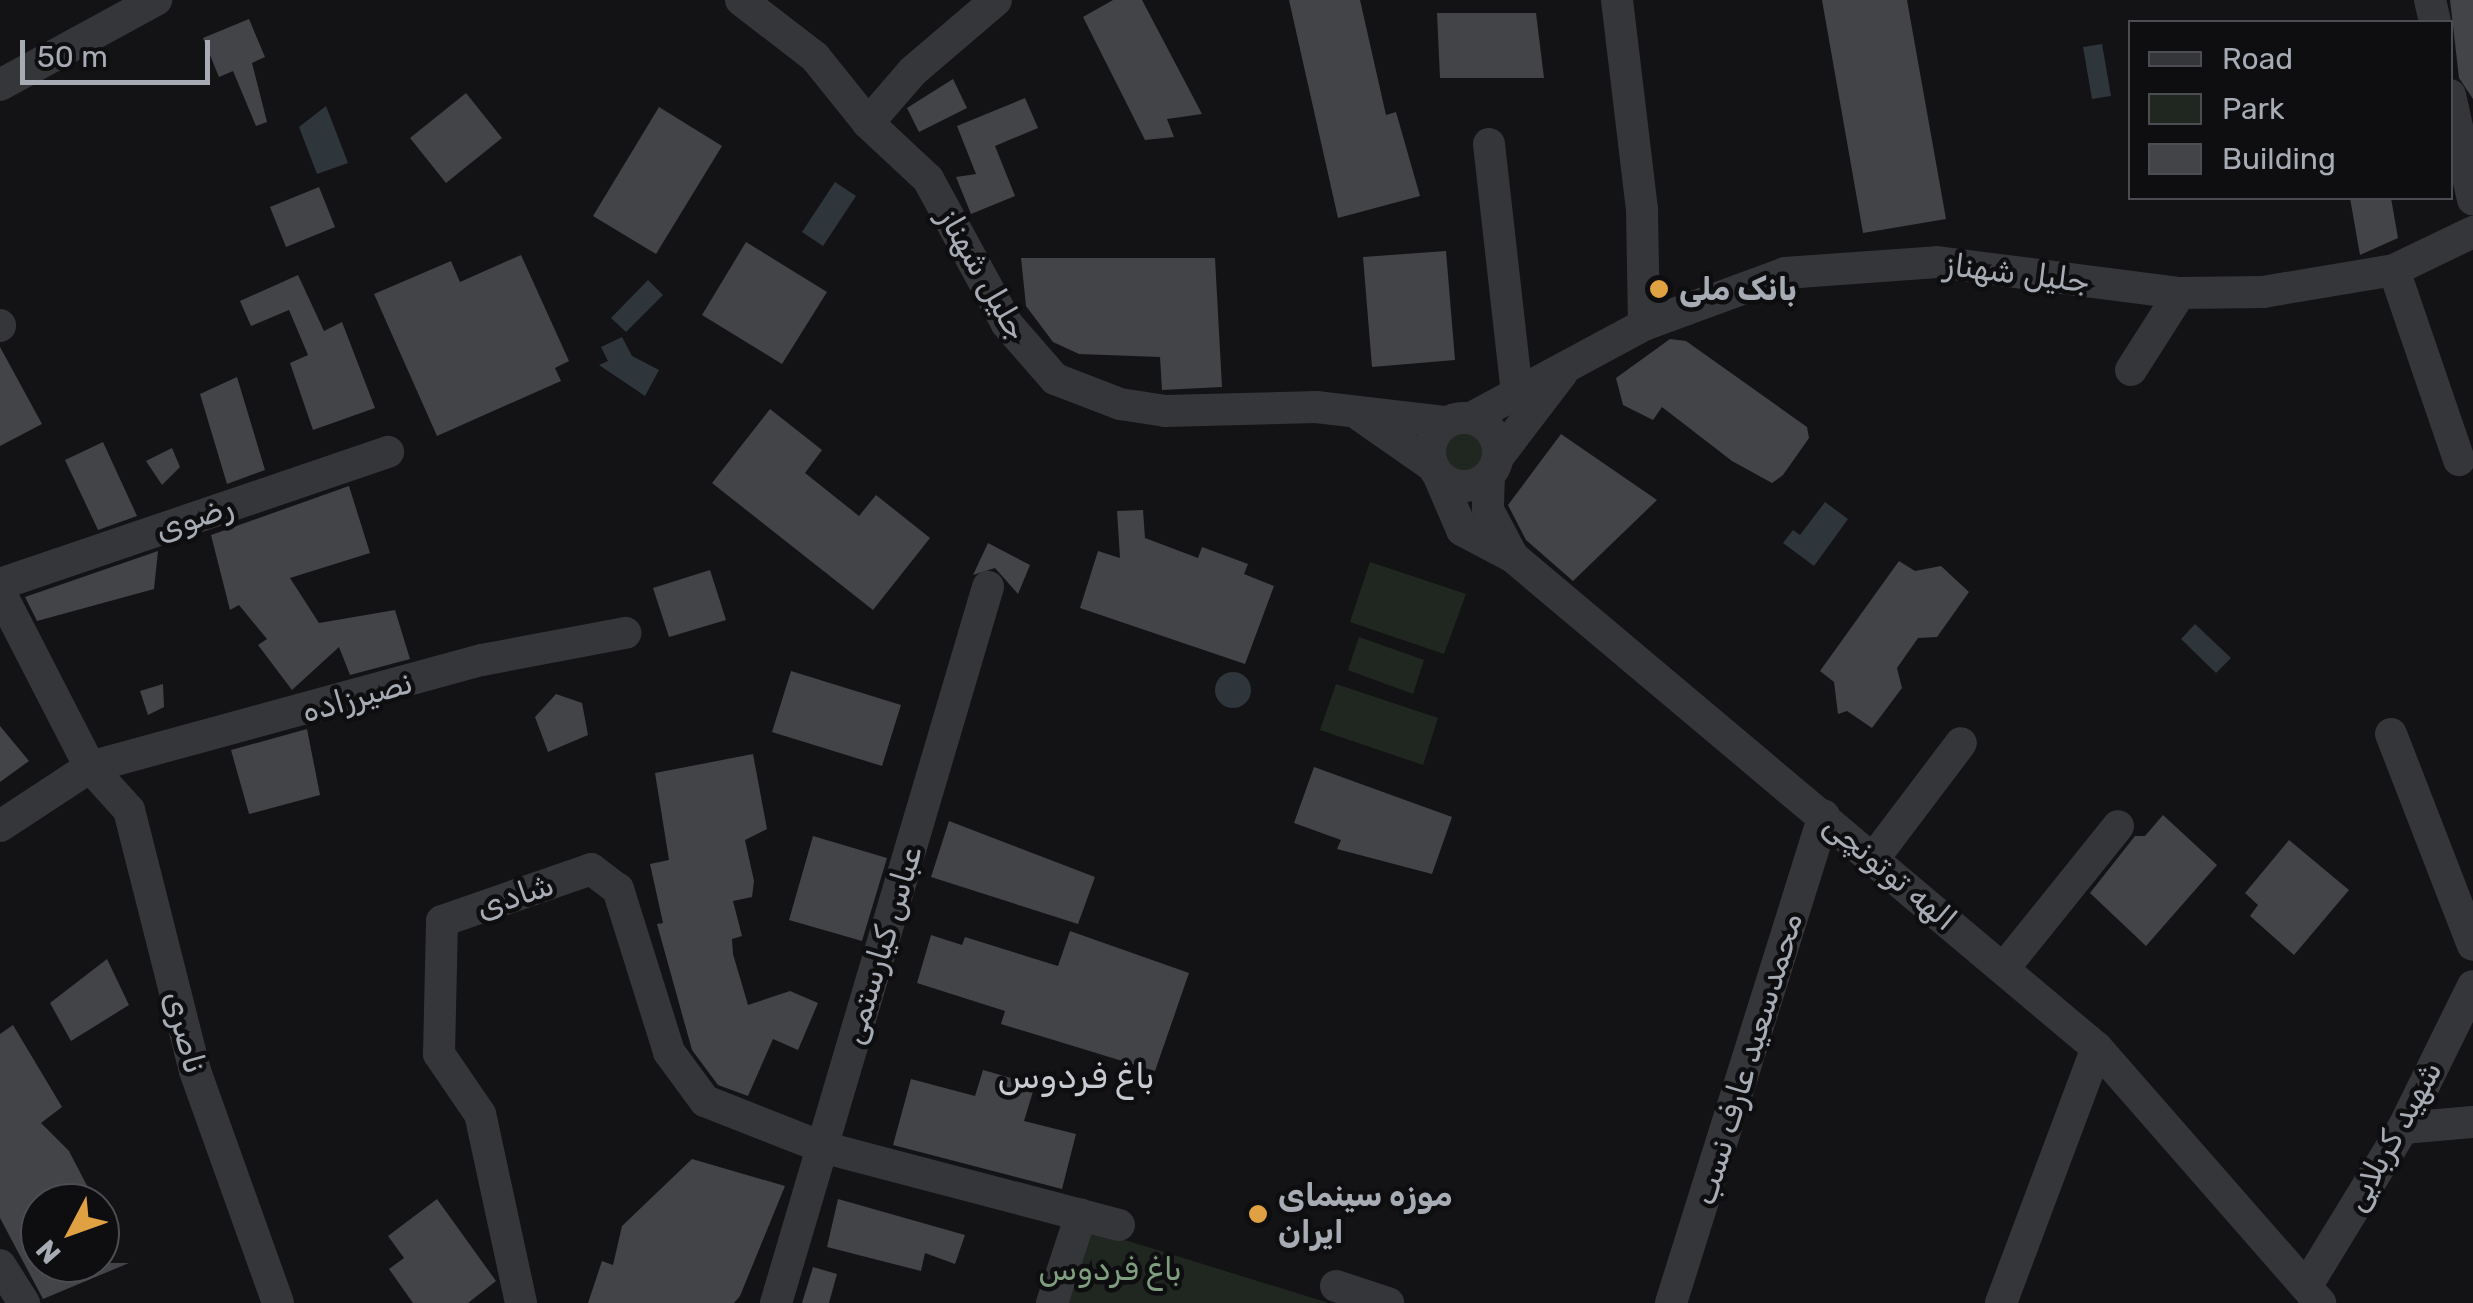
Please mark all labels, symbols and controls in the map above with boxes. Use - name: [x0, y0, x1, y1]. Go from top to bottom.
- scale bar: [25, 20, 215, 82]
- legend: [2128, 20, 2453, 200]
- text: 50 m: [37, 39, 108, 75]
- text: Road: [2222, 41, 2293, 77]
- text: Park: [2222, 91, 2284, 127]
- text: Building: [2222, 141, 2336, 177]
- street label: جلیل شهناز: [930, 201, 1036, 347]
- street label: جلیل شهناز: [1942, 245, 2092, 301]
- place label: بانک ملی: [1679, 270, 1797, 308]
- marker: بانک ملی: [1648, 278, 1670, 300]
- street label: رضوى: [150, 487, 238, 549]
- street label: نصیرزاده: [297, 663, 417, 731]
- street label: الهه توتونچی: [1816, 805, 1964, 939]
- street label: عباس کیارستمی: [834, 841, 930, 1049]
- street label: شادی: [471, 865, 559, 927]
- street label: محمدسعید عارف نسب: [1685, 908, 1811, 1210]
- street label: ناصری: [156, 986, 214, 1078]
- street label: شهید کربلایی: [2336, 1054, 2450, 1218]
- district label: باغ فردوس: [997, 1055, 1155, 1097]
- place label: موزه سینمای ایران: [1278, 1177, 1453, 1252]
- north arrow: [20, 1183, 120, 1283]
- marker: موزه سینمای ایران: [1247, 1203, 1269, 1225]
- text: N: [29, 1233, 68, 1270]
- park label: باغ فردوس: [1038, 1250, 1182, 1288]

